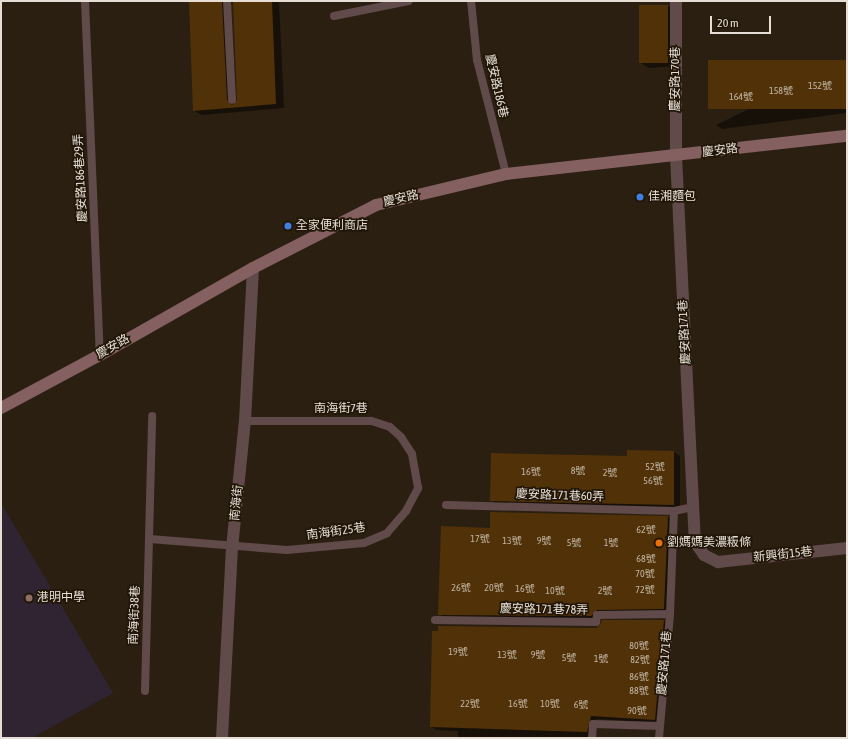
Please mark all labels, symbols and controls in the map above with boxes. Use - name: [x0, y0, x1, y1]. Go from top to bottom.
- scale bar: [712, 8, 773, 34]
- text: 20 m: [717, 16, 739, 30]
- street label: 慶安路170巷: [669, 47, 683, 111]
- street label: 慶安路186巷: [482, 53, 510, 119]
- house number: 152號: [808, 80, 832, 92]
- house number: 158號: [769, 85, 793, 97]
- house number: 164號: [729, 91, 753, 103]
- street label: 慶安路186巷29弄: [72, 134, 90, 222]
- street label: 慶安路: [701, 142, 739, 160]
- street label: 慶安路: [382, 188, 420, 210]
- place label: 佳湘麵包: [648, 190, 696, 204]
- marker: 佳湘麵包: [635, 192, 645, 202]
- place label: 全家便利商店: [296, 219, 368, 233]
- marker: 全家便利商店: [283, 221, 293, 231]
- street label: 慶安路171巷: [676, 299, 694, 365]
- street label: 慶安路: [94, 332, 132, 362]
- street label: 南海街7巷: [314, 402, 368, 416]
- house number: 52號: [645, 461, 665, 473]
- house number: 8號: [571, 465, 585, 477]
- house number: 16號: [521, 466, 541, 478]
- house number: 2號: [603, 467, 617, 479]
- house number: 56號: [643, 475, 663, 487]
- street label: 南海街: [228, 484, 246, 522]
- street label: 慶安路171巷60弄: [516, 487, 604, 505]
- street label: 南海街25巷: [306, 521, 366, 543]
- house number: 62號: [636, 524, 656, 536]
- house number: 17號: [470, 533, 490, 545]
- house number: 13號: [502, 535, 522, 547]
- house number: 9號: [537, 535, 551, 547]
- place label: 劉媽媽美濃粄條: [667, 536, 751, 550]
- house number: 5號: [567, 537, 581, 549]
- house number: 1號: [604, 537, 618, 549]
- marker: 劉媽媽美濃粄條: [654, 538, 664, 548]
- street label: 新興街15巷: [753, 545, 813, 565]
- house number: 68號: [636, 553, 656, 565]
- house number: 70號: [635, 568, 655, 580]
- house number: 26號: [451, 582, 471, 594]
- house number: 20號: [484, 582, 504, 594]
- house number: 16號: [515, 583, 535, 595]
- house number: 72號: [635, 584, 655, 596]
- street label: 南海街38巷: [127, 585, 143, 645]
- house number: 10號: [545, 585, 565, 597]
- house number: 2號: [598, 585, 612, 597]
- place label: 港明中學: [37, 591, 85, 605]
- marker: 港明中學: [24, 593, 34, 603]
- street label: 慶安路171巷78弄: [500, 602, 588, 618]
- street label: 慶安路171巷: [655, 630, 675, 696]
- house number: 80號: [629, 640, 649, 652]
- house number: 19號: [448, 646, 468, 658]
- house number: 13號: [497, 649, 517, 661]
- house number: 9號: [531, 649, 545, 661]
- house number: 5號: [562, 652, 576, 664]
- house number: 1號: [594, 653, 608, 665]
- house number: 82號: [630, 654, 650, 666]
- house number: 86號: [629, 671, 649, 683]
- house number: 88號: [629, 685, 649, 697]
- house number: 22號: [460, 698, 480, 710]
- house number: 16號: [508, 698, 528, 710]
- house number: 10號: [540, 698, 560, 710]
- house number: 6號: [574, 699, 588, 711]
- house number: 90號: [627, 705, 647, 717]

